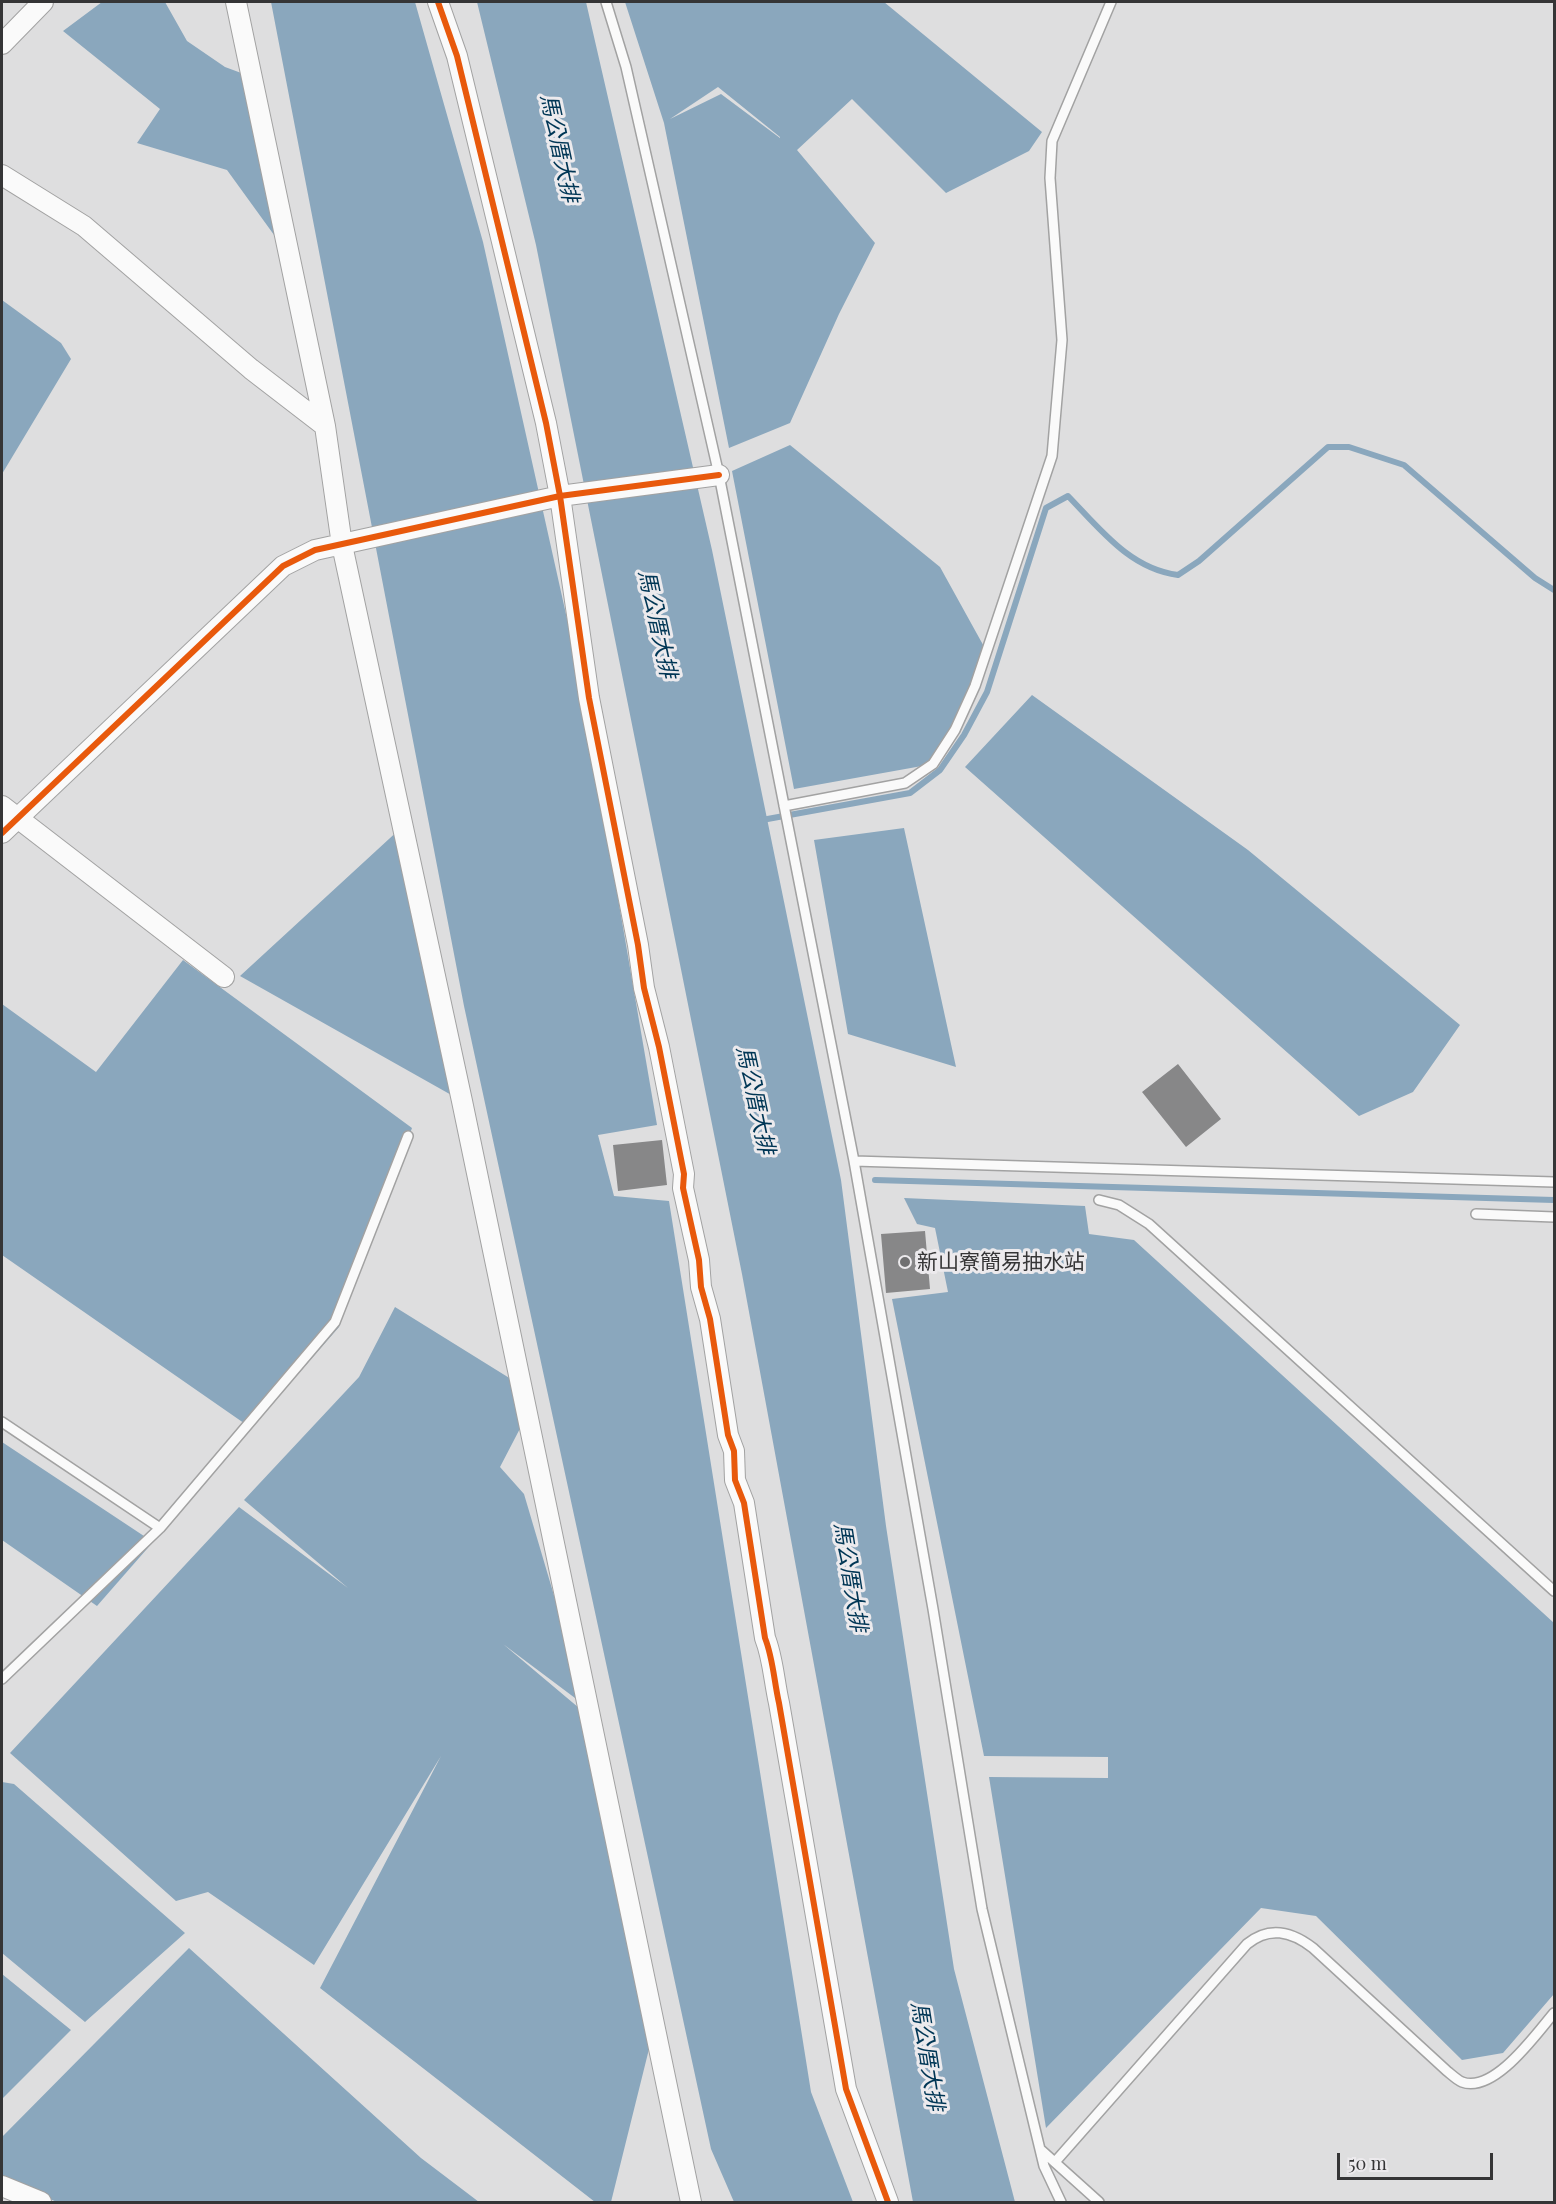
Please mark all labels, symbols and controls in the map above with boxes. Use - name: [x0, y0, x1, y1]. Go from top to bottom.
- water label: 馬公厝大排: [535, 91, 583, 205]
- water label: 馬公厝大排: [633, 567, 681, 681]
- water label: 馬公厝大排: [731, 1043, 779, 1157]
- place label: 新山寮簡易抽水站: [917, 1249, 1085, 1275]
- marker: 新山寮簡易抽水站: [898, 1255, 912, 1269]
- water label: 馬公厝大排: [828, 1521, 872, 1633]
- water label: 馬公厝大排: [905, 2000, 949, 2112]
- scale bar: [1340, 2141, 1496, 2179]
- text: 50 m: [1348, 2151, 1387, 2175]

